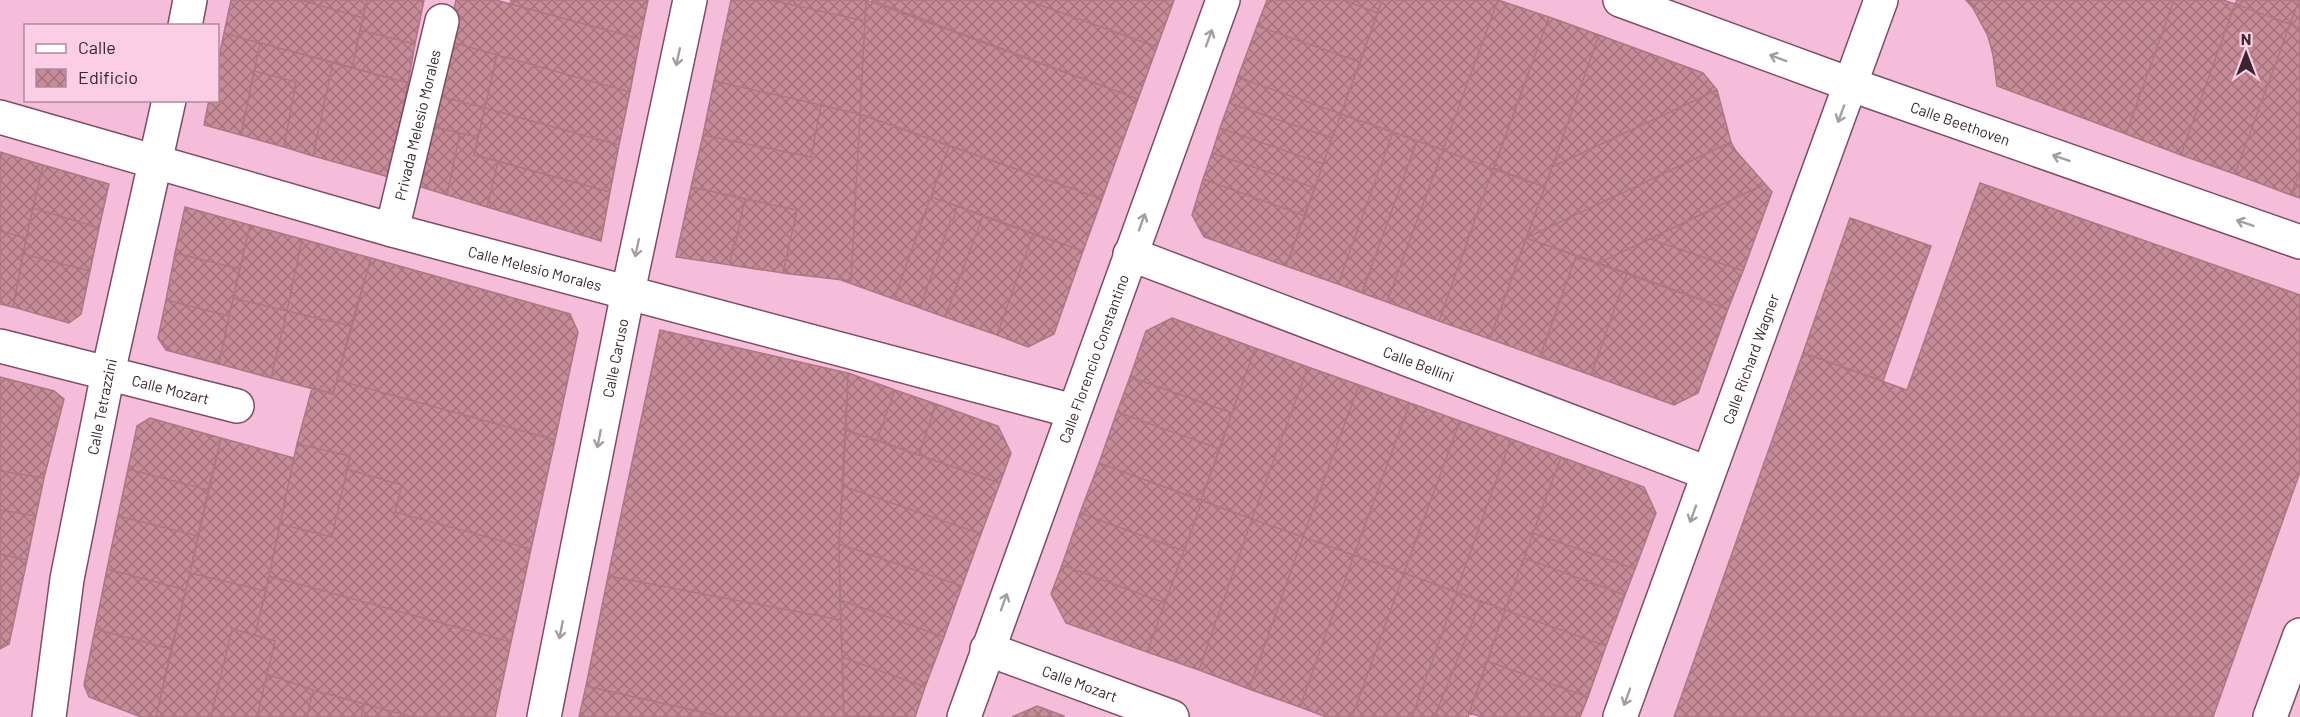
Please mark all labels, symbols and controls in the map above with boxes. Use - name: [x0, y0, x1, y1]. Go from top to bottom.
- legend: [24, 24, 219, 102]
- north arrow: [2216, 24, 2276, 84]
- text: N: [2241, 29, 2251, 48]
- one-way arrow: [1204, 30, 1215, 48]
- text: Calle: [78, 36, 116, 58]
- one-way arrow: [671, 47, 683, 66]
- street label: Privada Melesio Morales: [390, 48, 444, 202]
- one-way arrow: [1769, 51, 1788, 62]
- text: Edificio: [78, 66, 138, 88]
- street label: Calle Beethoven: [1908, 97, 2013, 149]
- one-way arrow: [1834, 105, 1845, 123]
- one-way arrow: [2052, 152, 2071, 163]
- one-way arrow: [1137, 213, 1148, 231]
- one-way arrow: [2236, 216, 2255, 227]
- one-way arrow: [631, 238, 642, 257]
- street label: Calle Melesio Morales: [466, 242, 604, 294]
- street label: Calle Florencio Constantino: [1055, 272, 1132, 446]
- street label: Calle Richard Wagner: [1718, 291, 1782, 427]
- street label: Calle Caruso: [598, 317, 632, 399]
- street label: Calle Bellini: [1381, 342, 1457, 385]
- street label: Calle Tetrazzini: [83, 357, 120, 456]
- street label: Calle Mozart: [130, 371, 211, 408]
- one-way arrow: [593, 429, 604, 448]
- one-way arrow: [1686, 504, 1697, 523]
- one-way arrow: [999, 593, 1010, 612]
- one-way arrow: [555, 620, 566, 640]
- street label: Calle Mozart: [1040, 661, 1120, 705]
- one-way arrow: [1620, 688, 1631, 706]

